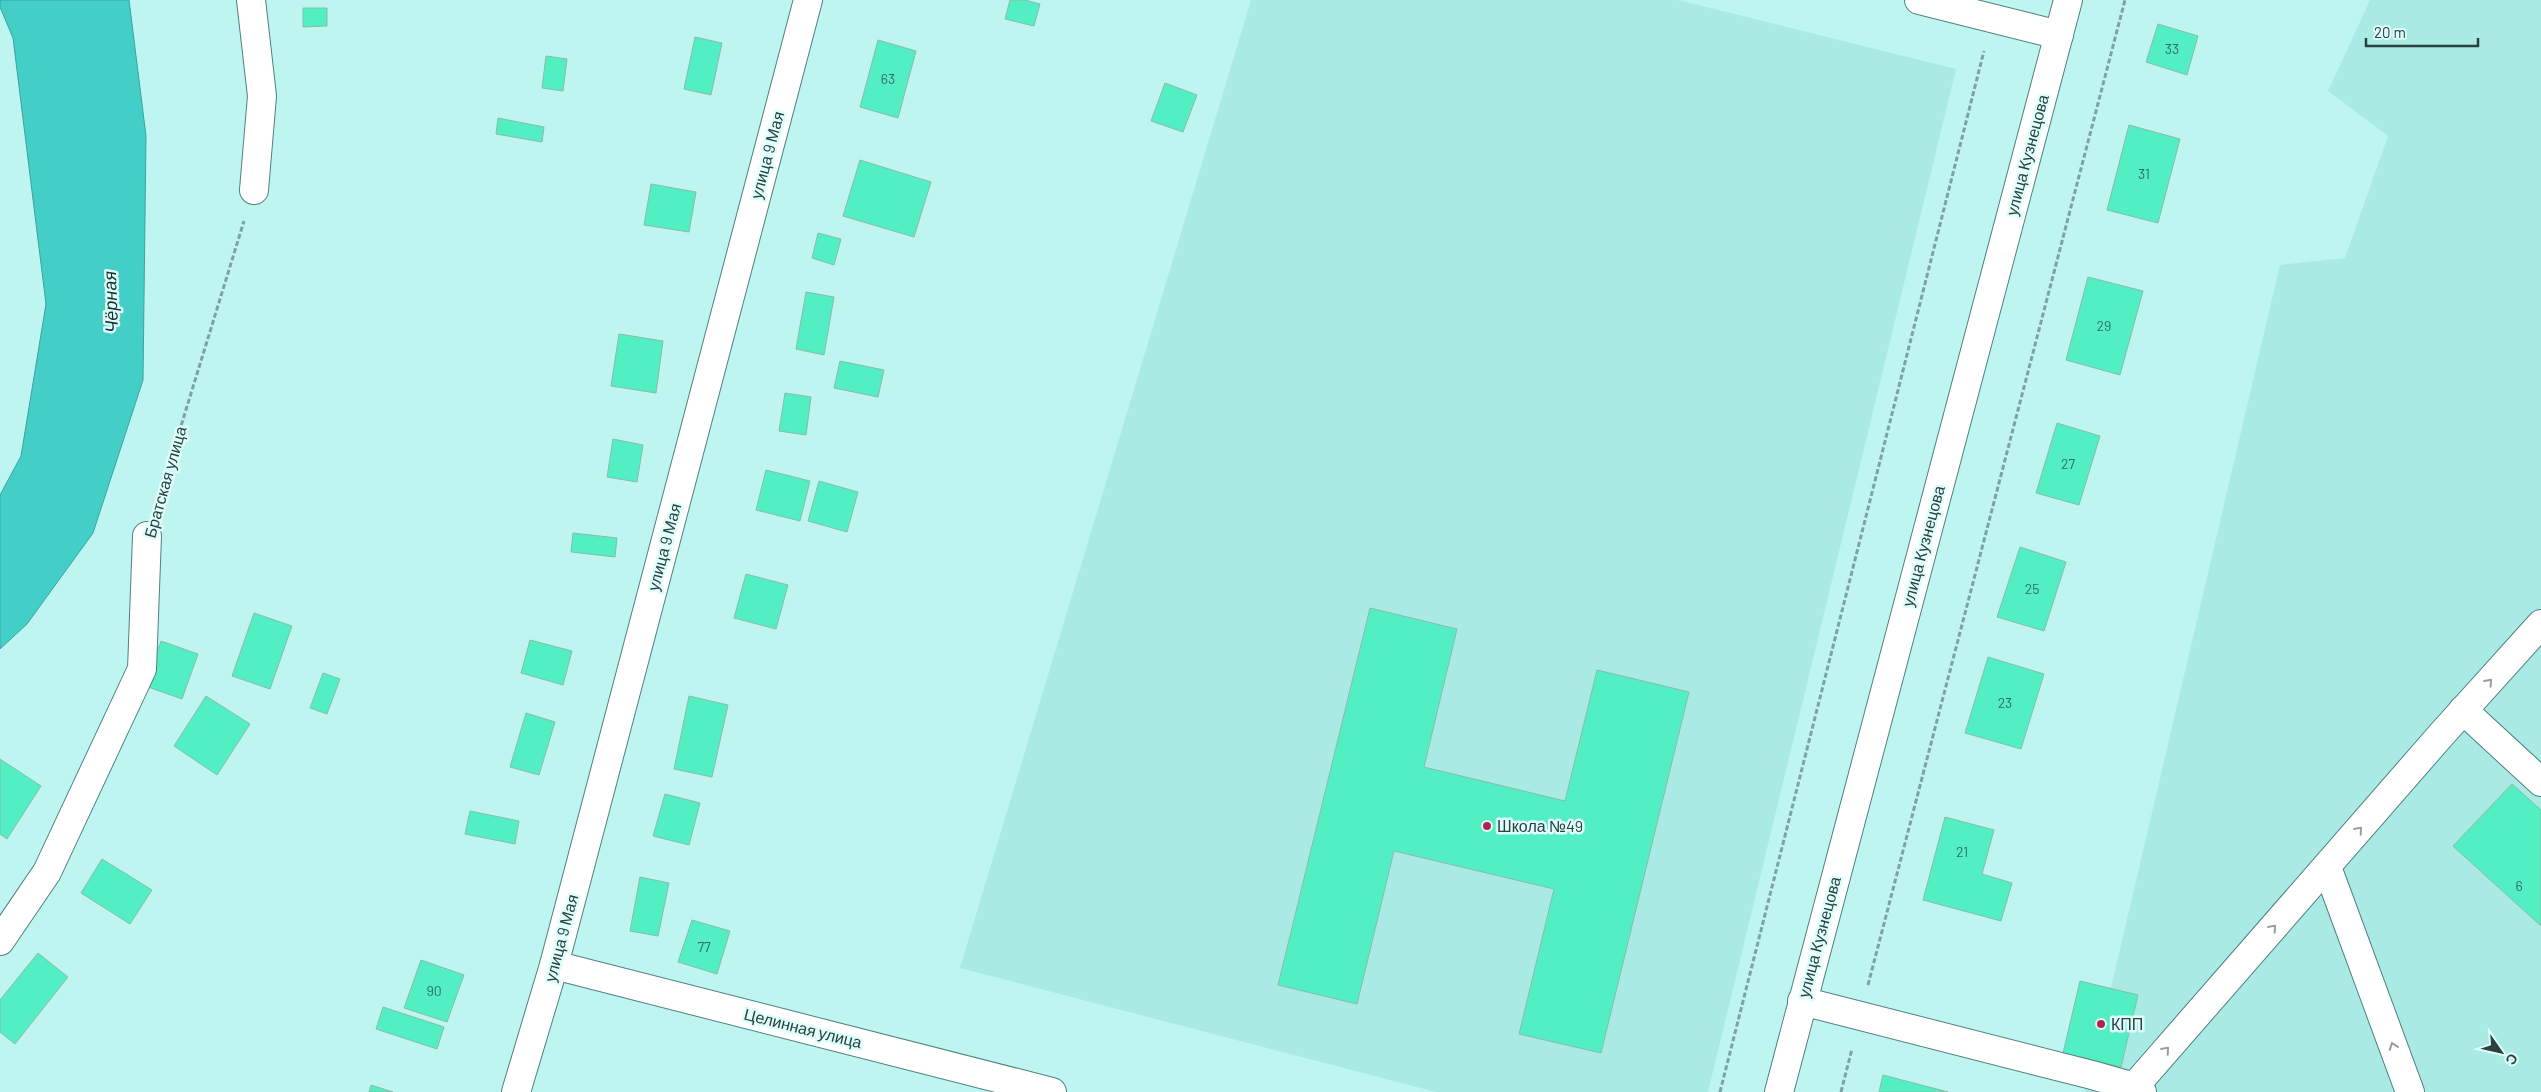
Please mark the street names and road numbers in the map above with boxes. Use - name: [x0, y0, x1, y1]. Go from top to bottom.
- street label: улица Кузнецова: [2001, 92, 2052, 218]
- street label: улица 9 Мая: [746, 109, 787, 201]
- street label: Братская улица: [140, 424, 190, 540]
- street label: улица Кузнецова: [1897, 483, 1948, 609]
- street label: улица 9 Мая: [643, 501, 684, 593]
- street label: улица Кузнецова: [1793, 874, 1844, 1000]
- street label: улица 9 Мая: [540, 892, 581, 984]
- street label: Целинная улица: [742, 1004, 864, 1051]

